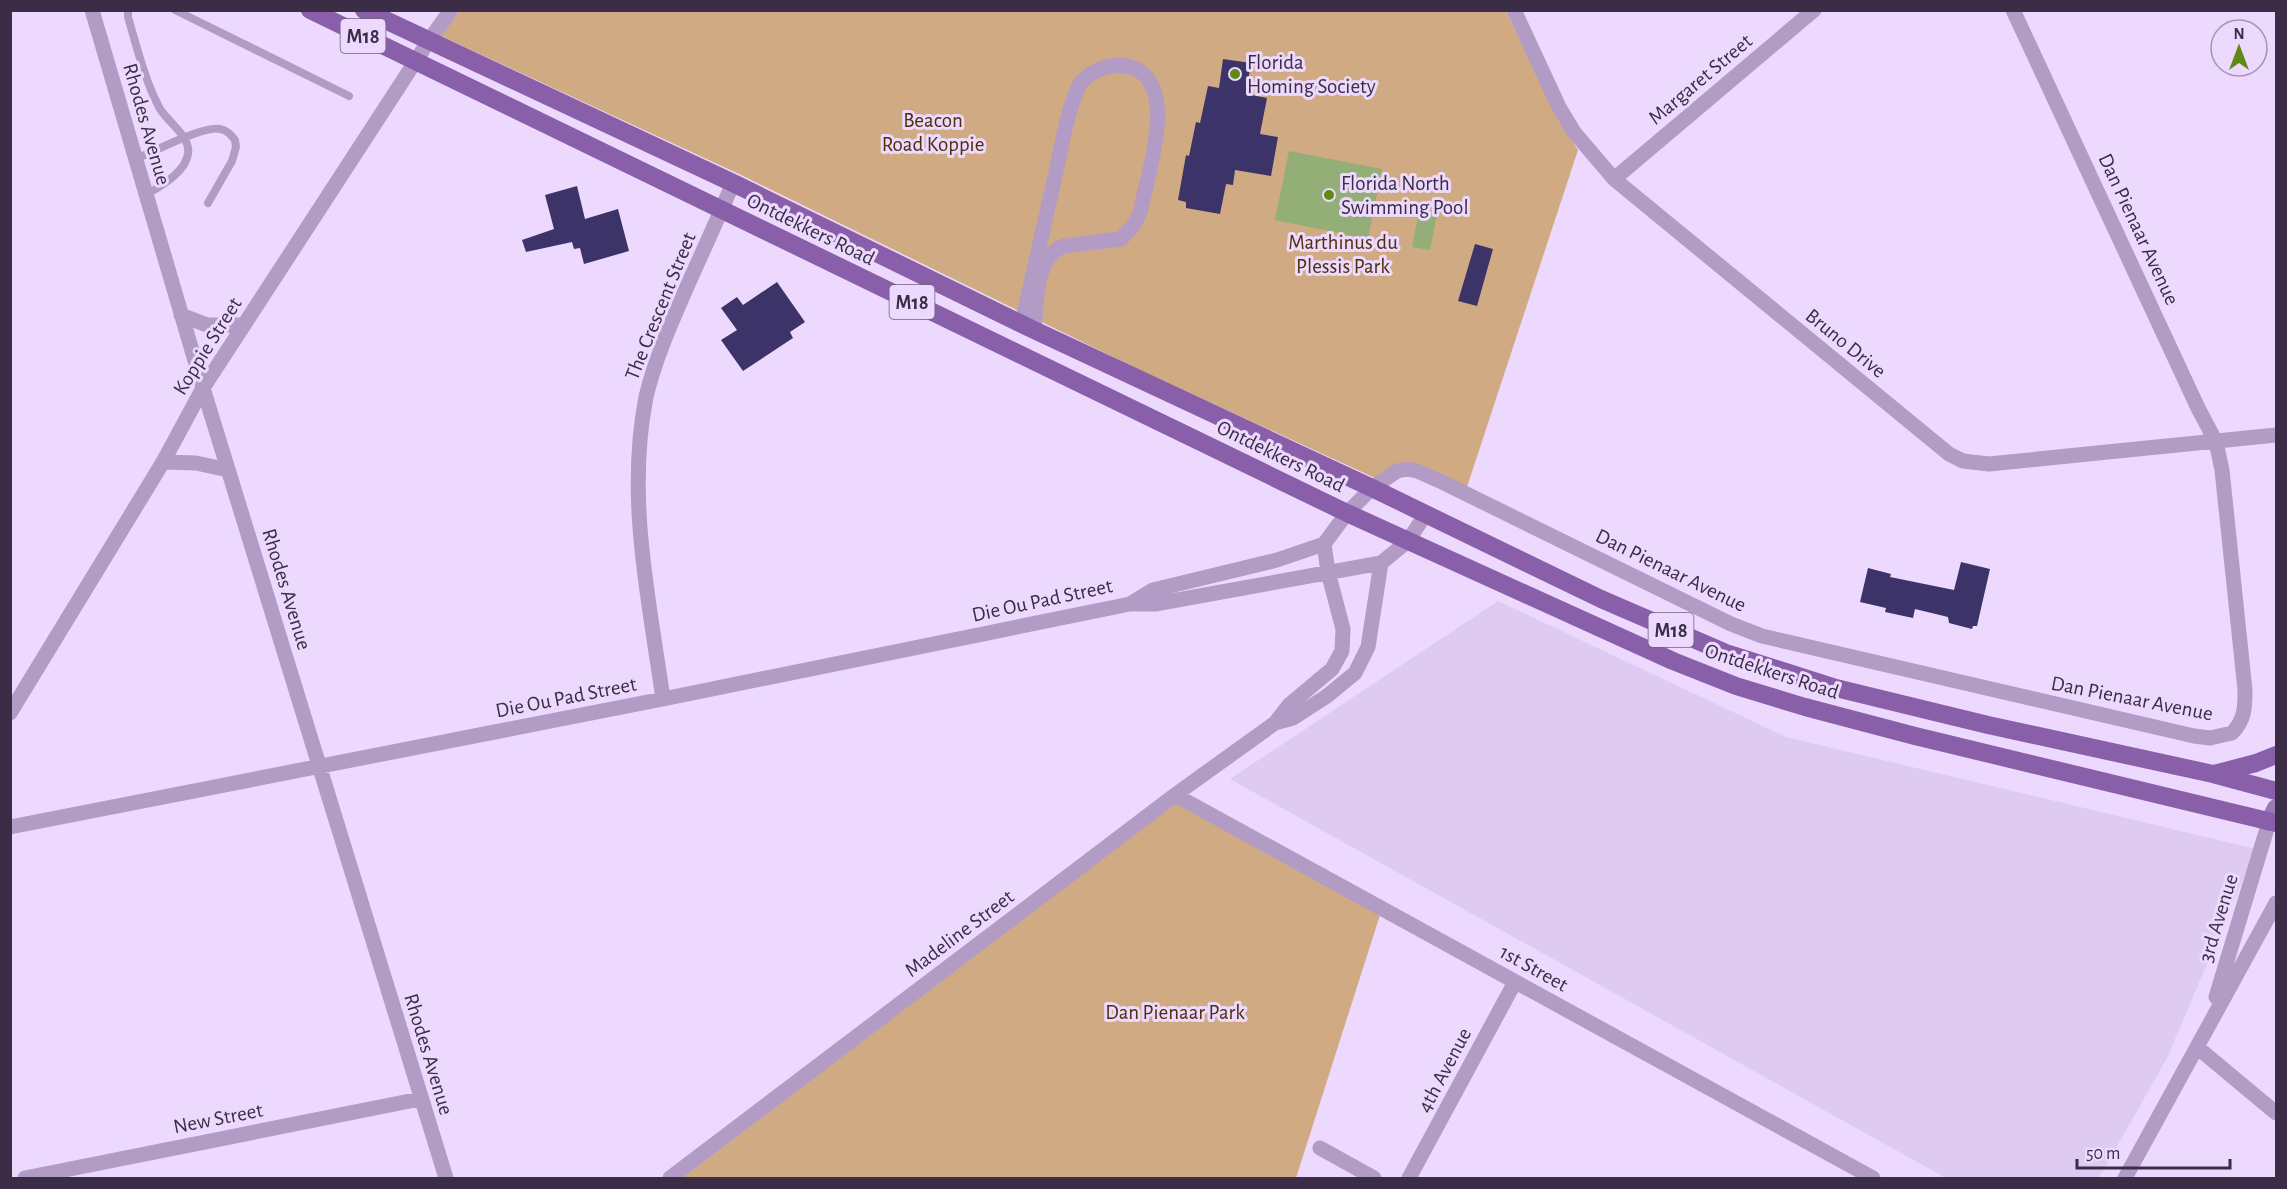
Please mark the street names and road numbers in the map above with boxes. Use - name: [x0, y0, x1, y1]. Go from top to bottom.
- road number: M18: [340, 19, 386, 53]
- street label: Margaret Street: [1644, 30, 1756, 129]
- street label: Rhodes Avenue: [119, 61, 174, 187]
- street label: Dan Pienaar Avenue: [2094, 150, 2183, 308]
- street label: Ontdekkers Road: [744, 189, 878, 269]
- street label: The Crescent Street: [621, 229, 700, 383]
- road number: M18: [890, 285, 934, 319]
- street label: Koppie Street: [169, 294, 246, 399]
- street label: Bruno Drive: [1802, 305, 1890, 382]
- street label: Ontdekkers Road: [1214, 416, 1348, 496]
- street label: Dan Pienaar Avenue: [1592, 525, 1749, 616]
- street label: Rhodes Avenue: [258, 526, 315, 652]
- street label: Die Ou Pad Street: [970, 575, 1115, 626]
- road number: M18: [1648, 613, 1694, 647]
- street label: Ontdekkers Road: [1702, 640, 1842, 703]
- street label: Dan Pienaar Avenue: [2049, 672, 2215, 724]
- street label: Die Ou Pad Street: [494, 673, 639, 721]
- street label: 3rd Avenue: [2195, 872, 2242, 965]
- street label: Madeline Street: [901, 886, 1018, 981]
- street label: 1st Street: [1496, 941, 1572, 996]
- street label: Rhodes Avenue: [400, 991, 457, 1117]
- street label: 4th Avenue: [1413, 1025, 1475, 1116]
- street label: New Street: [172, 1099, 265, 1137]

